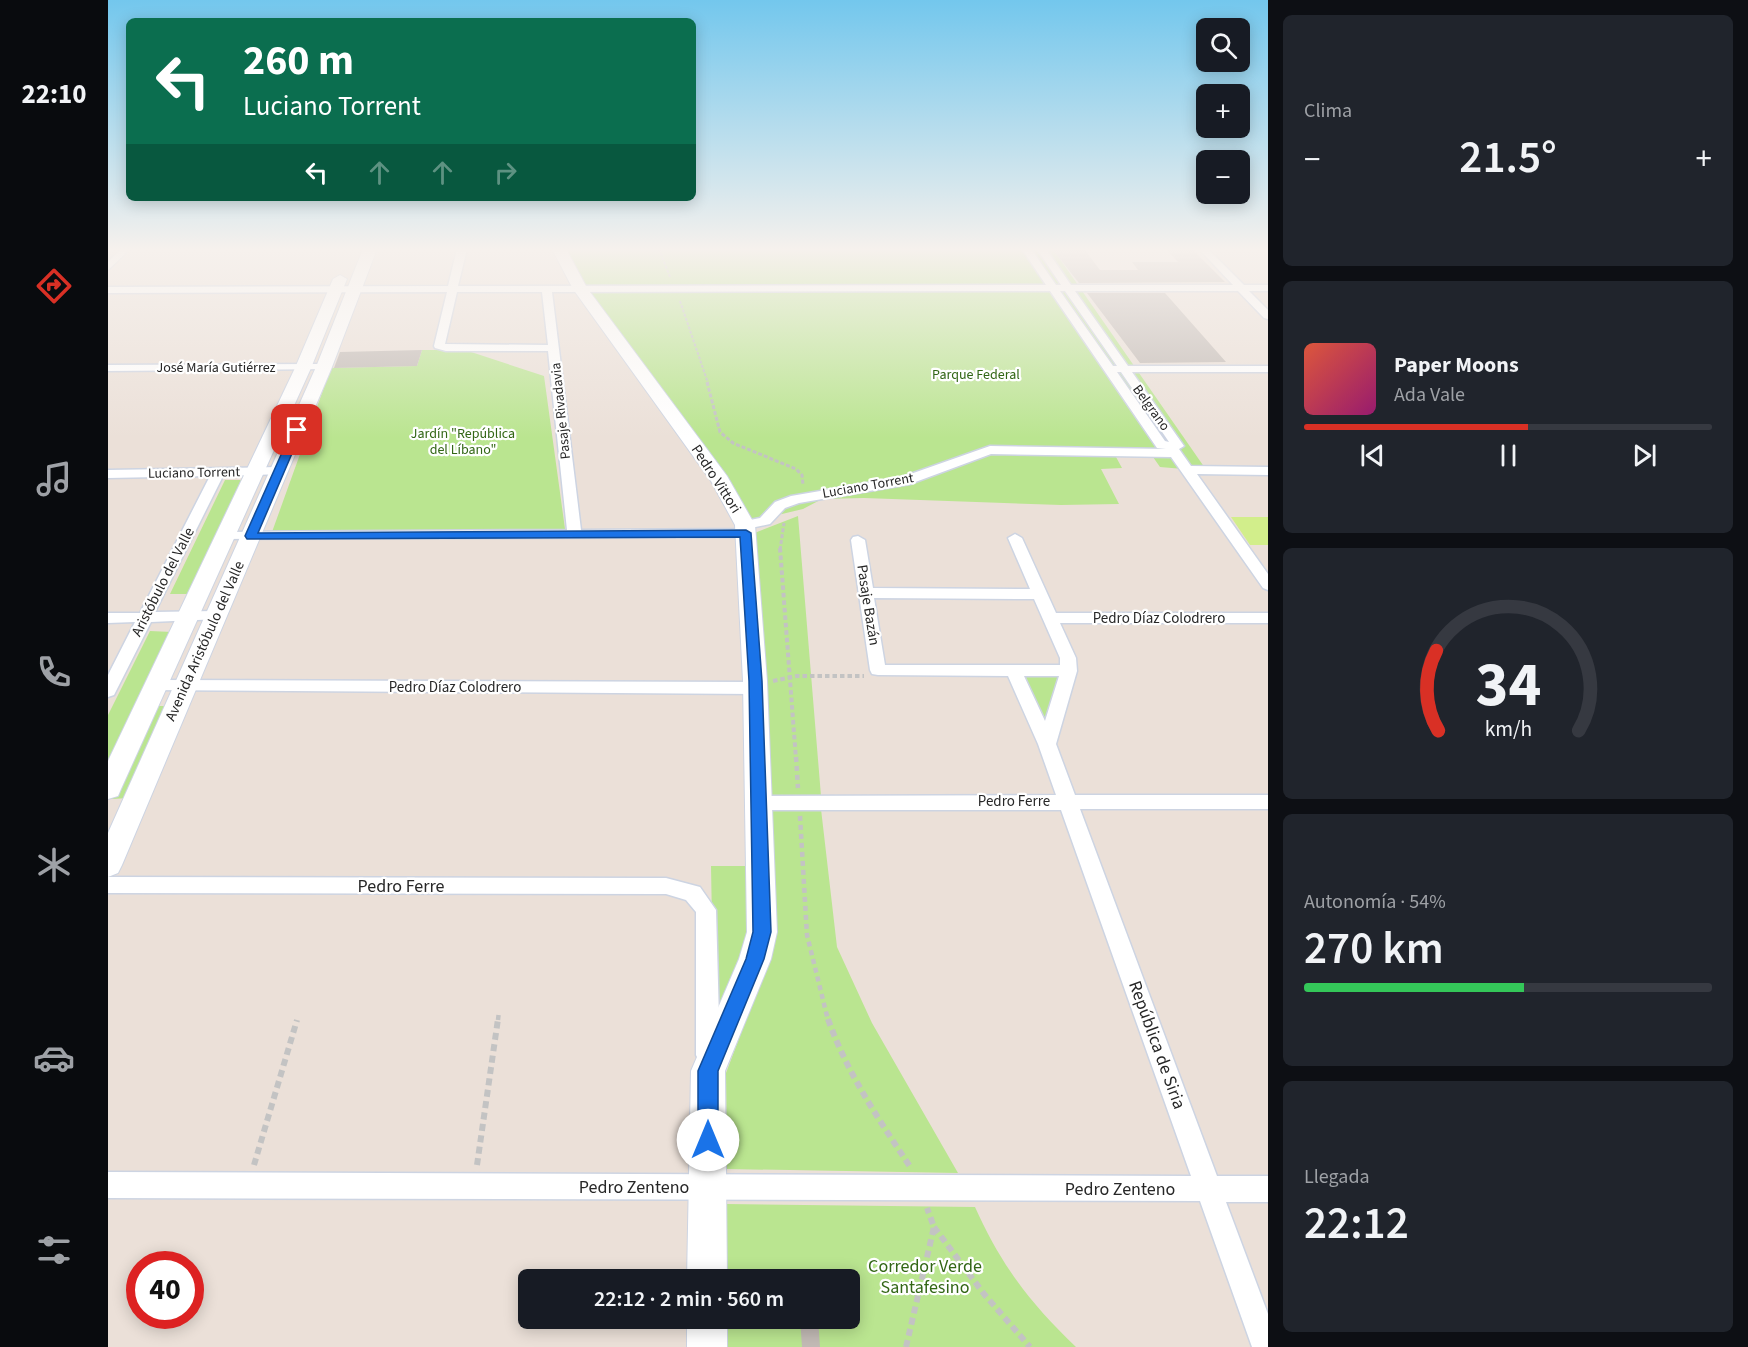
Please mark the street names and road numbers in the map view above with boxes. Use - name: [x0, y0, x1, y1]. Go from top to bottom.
- street label: José María Gutiérrez: [156, 358, 276, 378]
- street label: Pasaje Rivadavia: [546, 362, 576, 460]
- street label: Belgrano: [1127, 381, 1175, 435]
- street label: Pedro Vittori: [686, 441, 746, 517]
- street label: Luciano Torrent: [148, 462, 241, 484]
- street label: Luciano Torrent: [821, 468, 915, 504]
- street label: Aristóbulo del Valle: [126, 524, 200, 640]
- street label: Avenida Aristóbulo del Valle: [160, 558, 250, 724]
- street label: Pasaje Bazán: [851, 563, 885, 647]
- street label: Pedro Díaz Colodrero: [1093, 608, 1225, 629]
- street label: Pedro Díaz Colodrero: [389, 677, 521, 698]
- street label: Pedro Ferre: [978, 791, 1050, 812]
- street label: Pedro Ferre: [358, 874, 445, 899]
- street label: República de Siria: [1122, 977, 1192, 1113]
- street label: Pedro Zenteno: [579, 1175, 689, 1200]
- street label: Pedro Zenteno: [1065, 1177, 1175, 1202]

